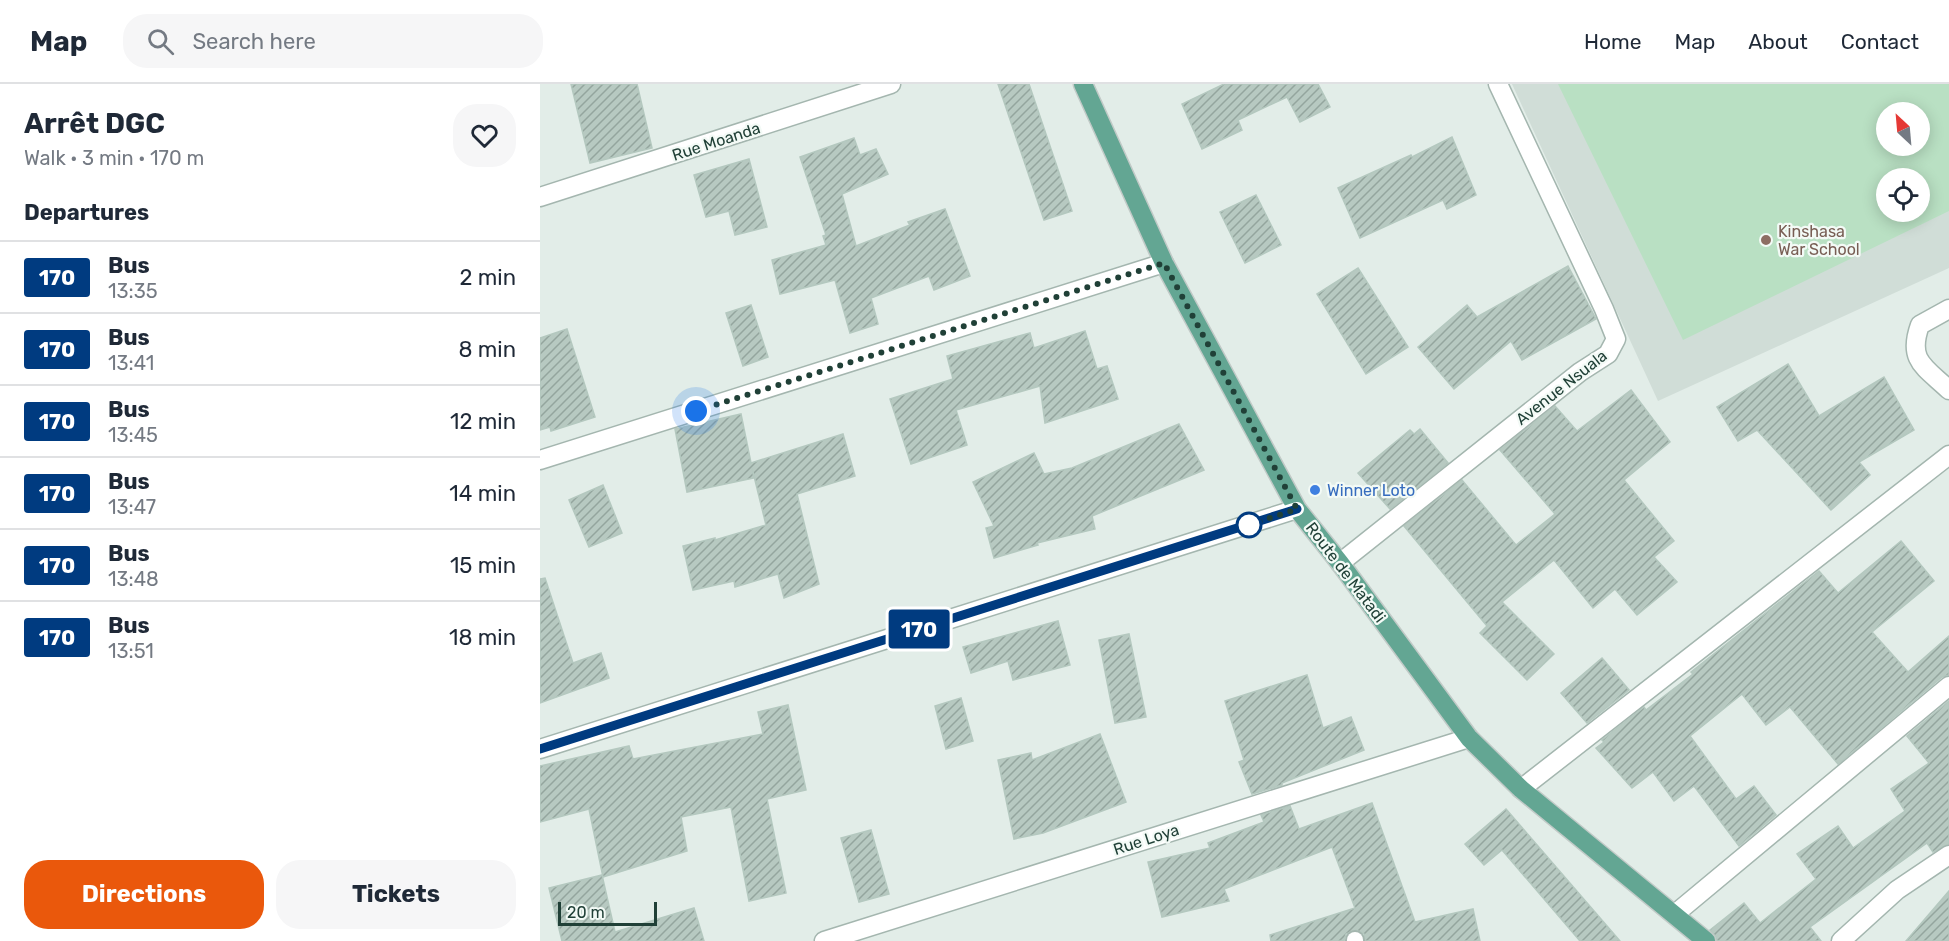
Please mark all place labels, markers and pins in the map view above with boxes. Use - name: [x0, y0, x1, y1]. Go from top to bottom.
- place label: Kinshasa War School: [1778, 222, 1860, 259]
- marker: Kinshasa War School: [1759, 233, 1773, 247]
- place label: Winner Loto: [1327, 481, 1415, 500]
- marker: Winner Loto: [1308, 483, 1322, 497]
- unlabelled marker: [1236, 512, 1262, 538]

